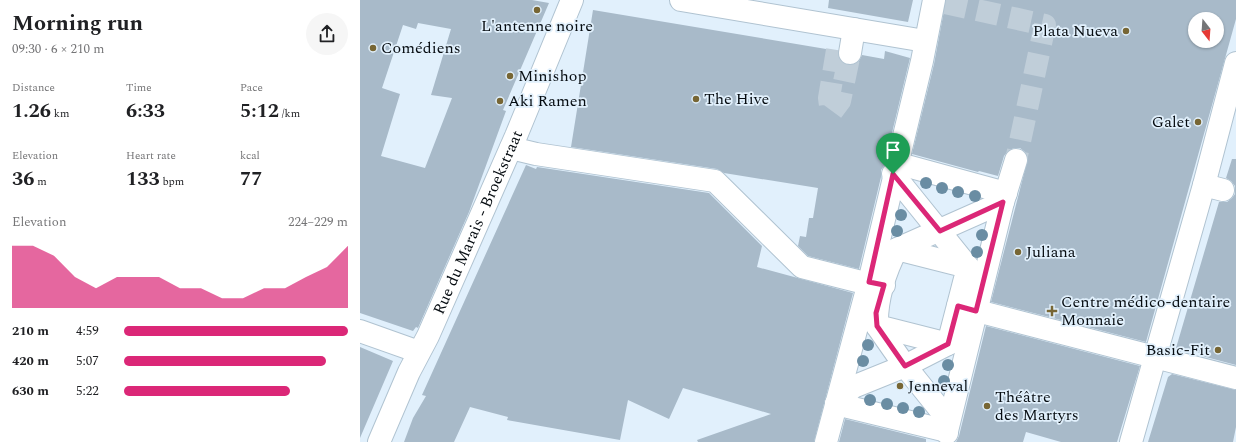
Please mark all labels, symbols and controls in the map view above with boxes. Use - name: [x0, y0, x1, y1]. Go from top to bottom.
- marker: L'antenne noire: [532, 5, 542, 15]
- text: Morning run: [12, 7, 143, 40]
- north arrow: [1188, 12, 1224, 48]
- map controls: [1188, 12, 1224, 48]
- button: share: [306, 13, 348, 55]
- place label: L'antenne noire: [481, 14, 593, 38]
- place label: Plata Nueva: [1033, 19, 1118, 43]
- marker: Plata Nueva: [1121, 26, 1131, 36]
- place label: Comédiens: [381, 36, 461, 60]
- text: 09:30 · 6 × 210 m: [12, 39, 104, 59]
- marker: Comédiens: [368, 43, 378, 53]
- place label: Minishop: [518, 64, 587, 88]
- marker: Minishop: [505, 71, 515, 81]
- text: Distance: [12, 79, 55, 96]
- text: Time: [126, 79, 152, 96]
- text: Pace: [240, 79, 263, 96]
- place label: The Hive: [704, 87, 769, 111]
- place label: Aki Ramen: [508, 89, 587, 113]
- marker: The Hive: [691, 94, 701, 104]
- text: 1.26: [12, 96, 51, 126]
- text: 6:33: [126, 96, 165, 126]
- text: 5:12: [240, 96, 279, 126]
- marker: Aki Ramen: [495, 96, 505, 106]
- text: km: [51, 105, 69, 122]
- text: /km: [279, 105, 300, 122]
- place label: Galet: [1152, 110, 1190, 134]
- marker: Galet: [1193, 117, 1203, 127]
- street label: Rue du Marais - Broekstraat: [427, 126, 529, 318]
- pin: [876, 133, 910, 174]
- icon: arrive: [882, 139, 904, 161]
- text: Elevation: [12, 147, 58, 164]
- text: Heart rate: [126, 147, 176, 164]
- text: kcal: [240, 147, 260, 164]
- text: 36: [12, 164, 34, 194]
- text: 133: [126, 164, 160, 194]
- text: 77: [240, 164, 262, 194]
- text: m: [34, 173, 47, 190]
- text: bpm: [160, 173, 184, 190]
- text: Elevation: [12, 212, 66, 232]
- text: 224–229 m: [288, 212, 348, 232]
- place label: Juliana: [1026, 240, 1076, 264]
- marker: Juliana: [1013, 247, 1023, 257]
- place label: Centre médico-dentaire Monnaie: [1061, 290, 1230, 332]
- marker: Centre médico-dentaire Monnaie: [1046, 305, 1058, 317]
- text: 210 m: [12, 321, 49, 341]
- text: 4:59: [76, 321, 99, 341]
- place label: Basic-Fit: [1146, 338, 1210, 362]
- marker: Basic-Fit: [1213, 345, 1223, 355]
- text: 420 m: [12, 351, 49, 371]
- text: 5:07: [76, 351, 99, 371]
- place label: Jenneval: [908, 374, 968, 398]
- text: 630 m: [12, 381, 49, 401]
- text: 5:22: [76, 381, 99, 401]
- marker: Jenneval: [895, 381, 905, 391]
- place label: Théâtre des Martyrs: [995, 385, 1079, 427]
- marker: Théâtre des Martyrs: [982, 401, 992, 411]

